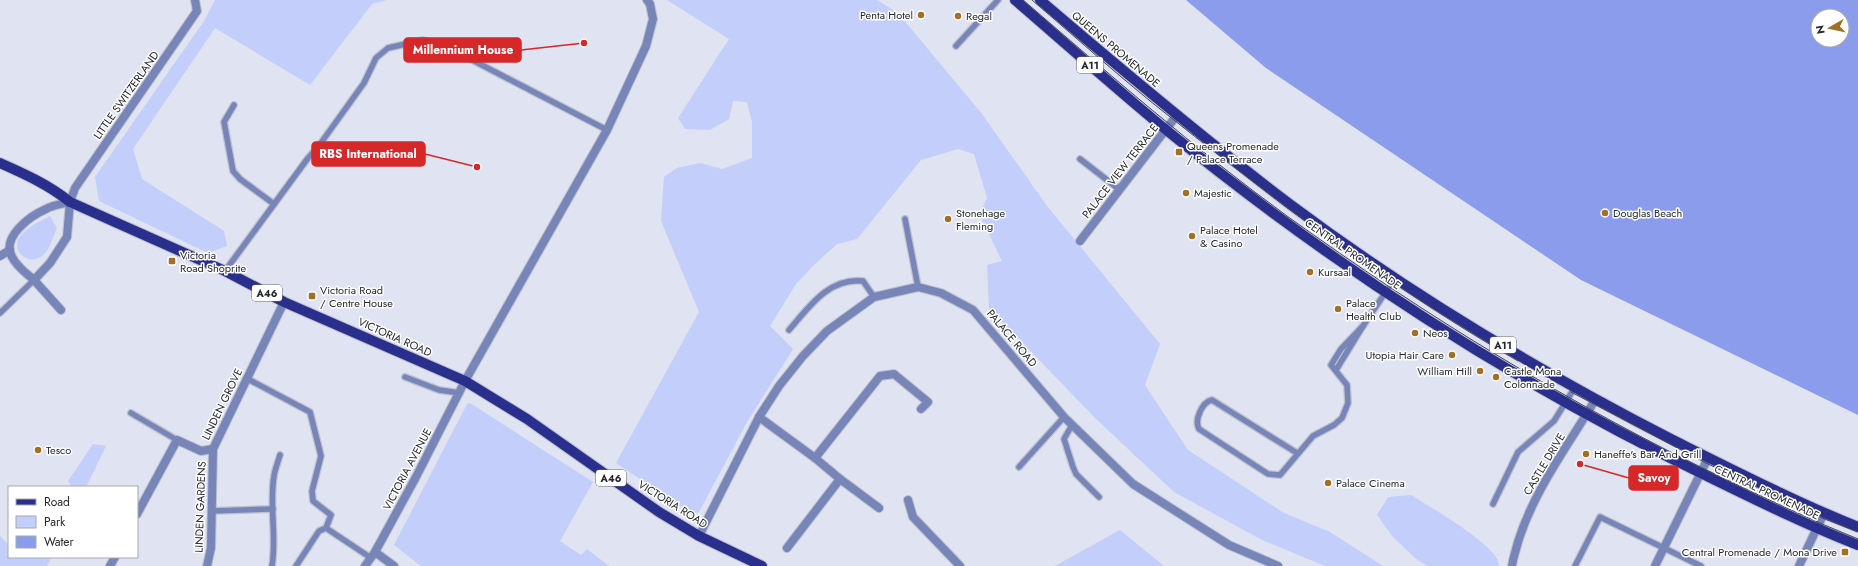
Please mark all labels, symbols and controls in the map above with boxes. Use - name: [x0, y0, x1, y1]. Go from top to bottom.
- place label: Penta Hotel: [860, 7, 913, 23]
- street label: QUEENS PROMENADE: [1068, 7, 1164, 91]
- place label: Regal: [966, 8, 992, 24]
- north arrow: [1810, 8, 1850, 48]
- marker: Penta Hotel: [916, 10, 926, 20]
- marker: Regal: [953, 11, 963, 21]
- text: N: [1812, 24, 1829, 35]
- callout: Millennium House: [404, 38, 521, 62]
- text: Millennium House: [413, 41, 513, 59]
- street label: LITTLE SWITZERLAND: [90, 47, 163, 142]
- road number: A11: [1077, 57, 1103, 73]
- street label: PALACE VIEW TERRACE: [1078, 120, 1162, 222]
- place label: Queens Promenade / Palace Terrace: [1187, 138, 1279, 167]
- callout: RBS International: [312, 142, 425, 166]
- text: RBS International: [319, 145, 417, 163]
- marker: Queens Promenade / Palace Terrace: [1174, 147, 1184, 157]
- place label: Majestic: [1194, 185, 1232, 201]
- marker: Majestic: [1181, 188, 1191, 198]
- place label: Stonehage Fleming: [956, 205, 1005, 234]
- place label: Douglas Beach: [1613, 205, 1682, 221]
- marker: Douglas Beach: [1600, 208, 1610, 218]
- marker: Stonehage Fleming: [943, 214, 953, 224]
- street label: CENTRAL PROMENADE: [1302, 215, 1404, 293]
- place label: Palace Hotel & Casino: [1200, 222, 1258, 251]
- marker: Palace Hotel & Casino: [1187, 231, 1197, 241]
- place label: Victoria Road Shoprite: [180, 247, 246, 276]
- marker: Victoria Road Shoprite: [167, 256, 177, 266]
- place label: Kursaal: [1318, 264, 1351, 280]
- marker: Kursaal: [1305, 267, 1315, 277]
- place label: Victoria Road / Centre House: [320, 282, 393, 311]
- road number: A46: [252, 285, 282, 301]
- marker: Victoria Road / Centre House: [307, 291, 317, 301]
- place label: Palace Health Club: [1346, 295, 1401, 324]
- marker: Palace Health Club: [1333, 304, 1343, 314]
- street label: PALACE ROAD: [983, 306, 1041, 371]
- street label: VICTORIA ROAD: [356, 314, 435, 361]
- place label: Neos: [1423, 325, 1448, 341]
- marker: Neos: [1410, 328, 1420, 338]
- road number: A11: [1490, 337, 1516, 353]
- place label: Utopia Hair Care: [1366, 347, 1444, 363]
- marker: Utopia Hair Care: [1447, 350, 1457, 360]
- place label: William Hill: [1417, 363, 1472, 379]
- place label: Castle Mona Colonnade: [1504, 363, 1561, 392]
- street label: LINDEN GROVE: [198, 365, 246, 443]
- marker: William Hill: [1475, 366, 1485, 376]
- marker: Castle Mona Colonnade: [1491, 372, 1501, 382]
- street label: VICTORIA AVENUE: [379, 425, 435, 513]
- street label: CASTLE DRIVE: [1519, 430, 1569, 498]
- place label: Tesco: [46, 442, 71, 458]
- marker: Tesco: [33, 445, 43, 455]
- place label: Haneffe's Bar And Grill: [1594, 446, 1701, 462]
- marker: Haneffe's Bar And Grill: [1581, 449, 1591, 459]
- street label: LINDEN GARDENS: [190, 461, 210, 553]
- street label: CENTRAL PROMENADE: [1712, 461, 1822, 523]
- callout: Savoy: [1629, 466, 1678, 490]
- text: Savoy: [1637, 469, 1671, 487]
- road number: A46: [596, 470, 626, 486]
- place label: Palace Cinema: [1336, 475, 1405, 491]
- street label: VICTORIA ROAD: [635, 476, 711, 532]
- marker: Palace Cinema: [1323, 478, 1333, 488]
- legend: [8, 486, 138, 558]
- text: Road: [44, 493, 70, 511]
- text: Park: [44, 513, 66, 531]
- text: Water: [44, 533, 75, 551]
- place label: Central Promenade / Mona Drive: [1682, 544, 1837, 560]
- marker: Central Promenade / Mona Drive: [1840, 547, 1850, 557]

